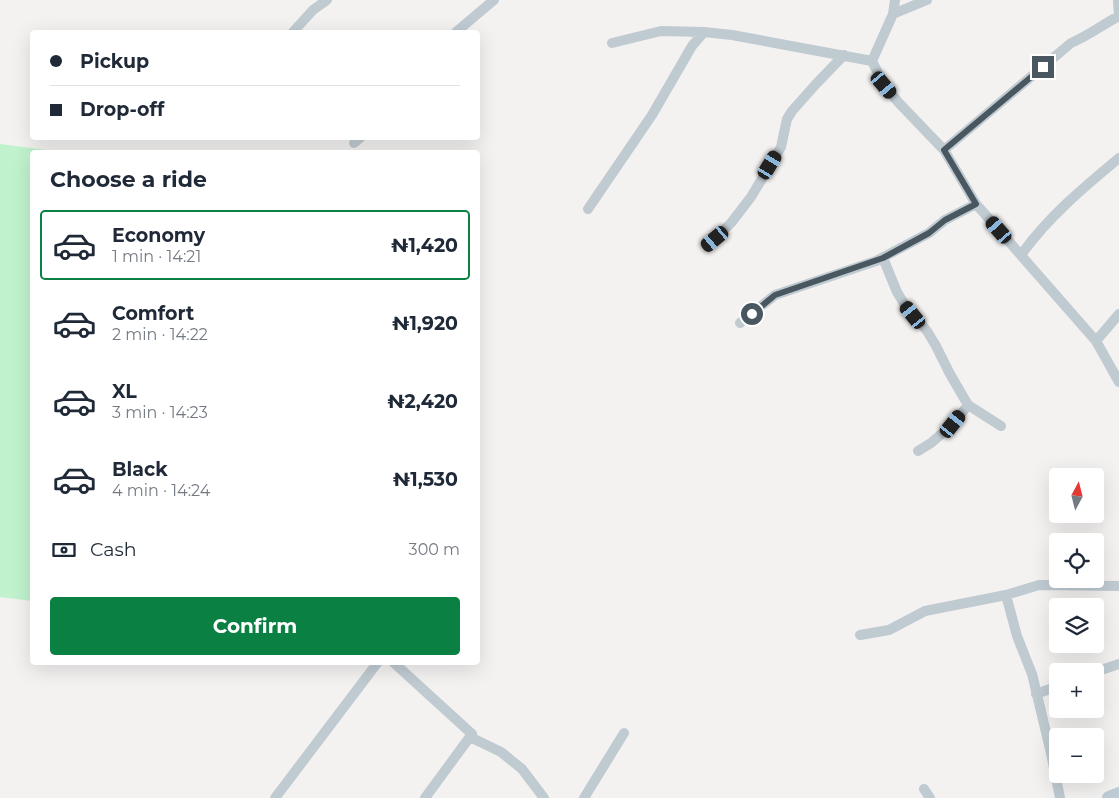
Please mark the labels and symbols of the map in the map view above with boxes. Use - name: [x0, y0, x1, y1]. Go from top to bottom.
- route end: [1032, 56, 1054, 78]
- car: [868, 69, 899, 101]
- car: [755, 148, 784, 182]
- car: [983, 214, 1014, 246]
- car: [698, 224, 731, 254]
- car: [897, 299, 928, 331]
- route start: [741, 303, 763, 325]
- car: [937, 408, 968, 440]
- north arrow: [1049, 468, 1104, 522]

